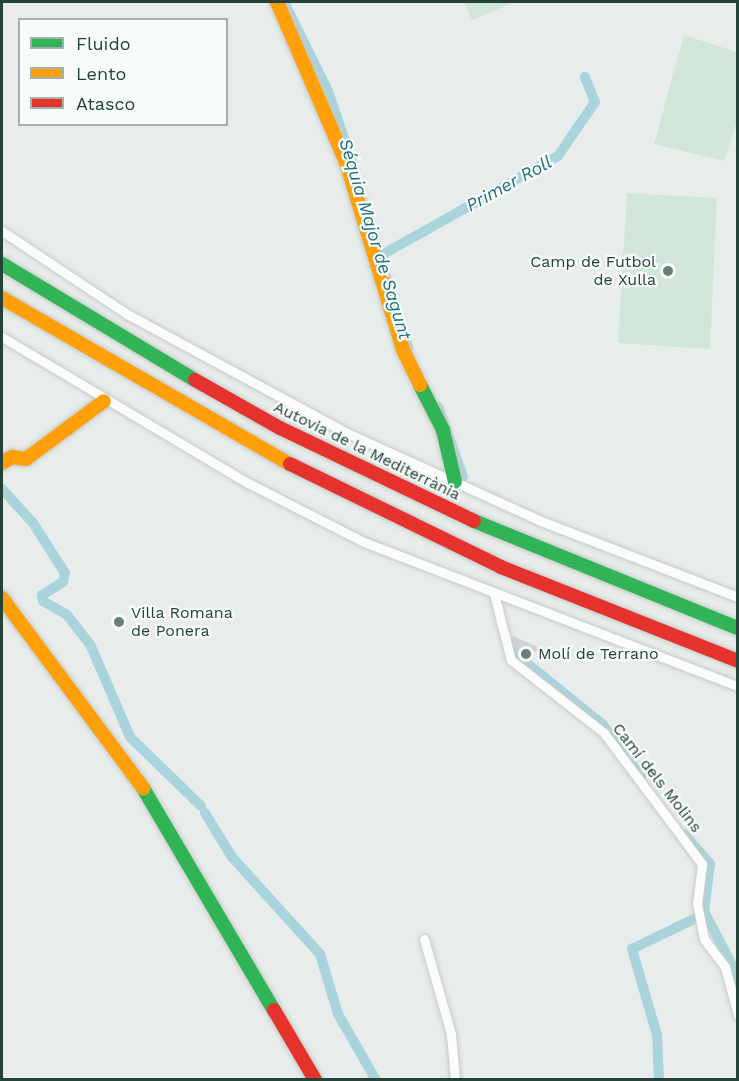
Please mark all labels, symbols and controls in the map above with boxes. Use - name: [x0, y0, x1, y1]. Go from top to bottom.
- legend: [18, 18, 228, 126]
- text: Fluido: [76, 33, 130, 54]
- text: Lento: [76, 63, 126, 84]
- text: Atasco: [76, 93, 135, 114]
- water label: Séquia Major de Sagunt: [334, 136, 416, 342]
- water label: Primer Roll: [462, 151, 556, 217]
- place label: Camp de Futbol de Xulla: [530, 252, 656, 290]
- marker: Camp de Futbol de Xulla: [661, 264, 675, 278]
- street label: Autovia de la Mediterrània: [270, 397, 464, 505]
- place label: Villa Romana de Ponera: [131, 603, 233, 641]
- marker: Villa Romana de Ponera: [112, 615, 126, 629]
- place label: Molí de Terrano: [538, 644, 659, 664]
- marker: Molí de Terrano: [519, 647, 533, 661]
- street label: Camí dels Molins: [608, 719, 706, 837]

